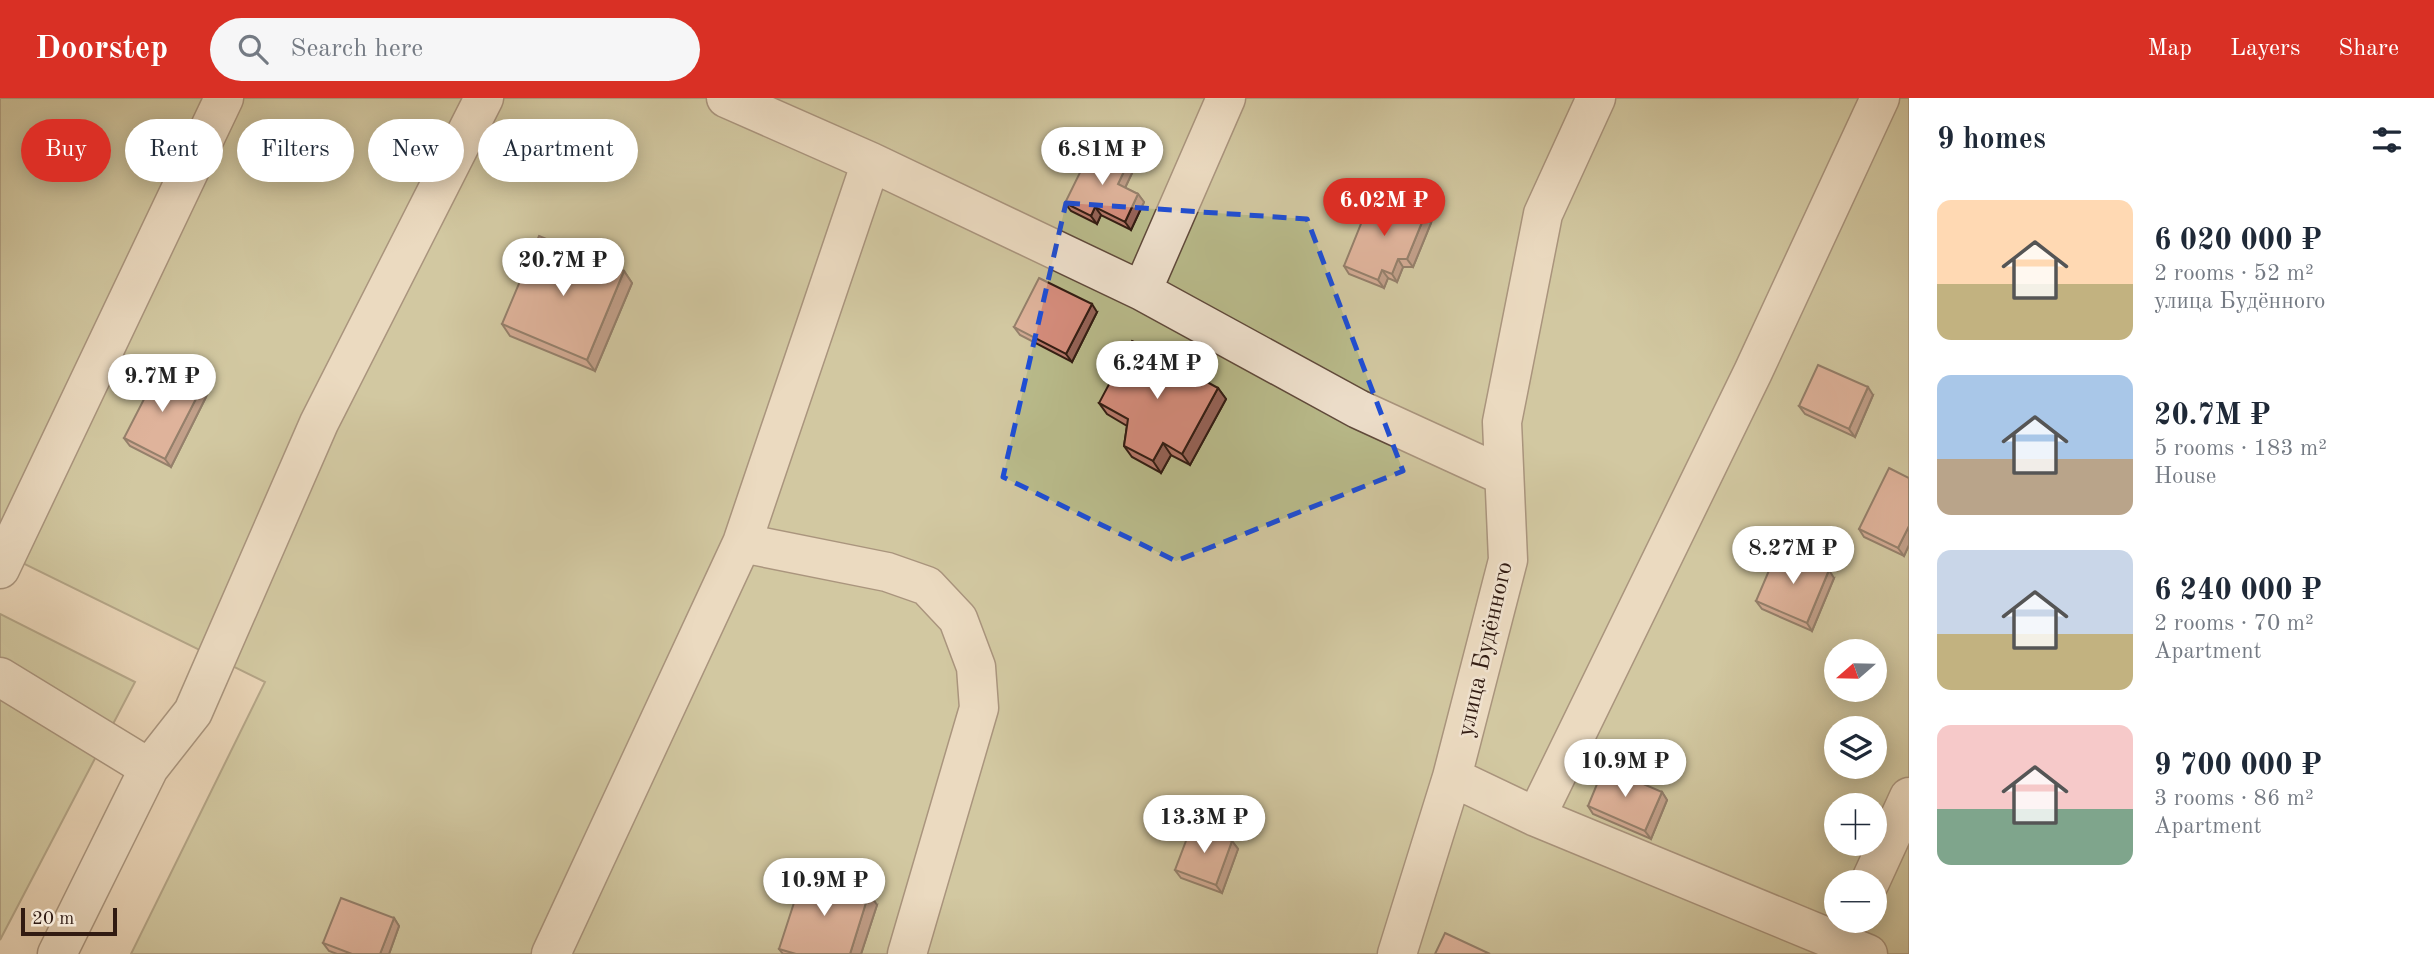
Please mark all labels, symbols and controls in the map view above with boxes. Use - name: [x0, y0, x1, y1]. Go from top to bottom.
- search box: [210, 18, 700, 81]
- icon: search: [234, 30, 272, 68]
- text: Doorstep: [35, 33, 168, 66]
- text: Search here: [290, 36, 423, 62]
- text: Map: [2148, 37, 2192, 61]
- text: Layers: [2230, 37, 2300, 61]
- text: Share: [2338, 37, 2399, 61]
- chip: Buy: [21, 119, 111, 182]
- chip: Rent: [125, 119, 223, 182]
- chip: Filters: [237, 119, 354, 182]
- chip: New: [368, 119, 464, 182]
- chip: Apartment: [478, 119, 638, 182]
- icon: filters: [2368, 121, 2406, 159]
- text: 9 homes: [1937, 125, 2046, 155]
- pin: 6.81M ₽: [1037, 127, 1167, 187]
- text: 6.81M ₽: [1057, 138, 1147, 161]
- pin: 6.02M ₽: [1319, 178, 1449, 238]
- text: 6.02M ₽: [1339, 189, 1429, 212]
- text: 6 020 000 ₽: [2154, 226, 2322, 256]
- icon: home: [1993, 228, 2077, 312]
- pin: 20.7M ₽: [498, 238, 628, 298]
- text: 20.7M ₽: [518, 249, 608, 272]
- text: 2 rooms · 52 m²: [2154, 262, 2314, 285]
- text: улица Будённого: [2154, 290, 2325, 313]
- pin: 6.24M ₽: [1092, 342, 1222, 401]
- text: 6.24M ₽: [1112, 352, 1202, 375]
- pin: 9.7M ₽: [105, 354, 219, 414]
- text: 9.7M ₽: [124, 365, 200, 388]
- text: 20.7M ₽: [2154, 401, 2271, 431]
- icon: home: [1993, 403, 2077, 487]
- text: 5 rooms · 183 m²: [2154, 437, 2327, 460]
- text: House: [2154, 465, 2216, 488]
- pin: 8.27M ₽: [1728, 526, 1858, 586]
- text: 8.27M ₽: [1748, 537, 1838, 560]
- street label: улица Будённого: [1454, 560, 1518, 739]
- text: 6 240 000 ₽: [2154, 576, 2322, 606]
- icon: home: [1993, 578, 2077, 662]
- text: 2 rooms · 70 m²: [2154, 612, 2314, 635]
- north arrow: [1824, 639, 1886, 702]
- map controls: [1824, 639, 1887, 933]
- text: Apartment: [2154, 640, 2262, 663]
- button: layers: [1824, 716, 1887, 779]
- pin: 10.9M ₽: [1560, 740, 1690, 799]
- text: 10.9M ₽: [1580, 750, 1670, 773]
- text: 9 700 000 ₽: [2154, 751, 2322, 781]
- icon: home: [1993, 753, 2077, 837]
- text: 3 rooms · 86 m²: [2154, 787, 2314, 810]
- button: +: [1824, 793, 1887, 856]
- pin: 13.3M ₽: [1139, 796, 1269, 855]
- text: 13.3M ₽: [1159, 806, 1249, 829]
- text: Apartment: [2154, 815, 2262, 838]
- pin: 10.9M ₽: [759, 858, 889, 918]
- text: 10.9M ₽: [779, 869, 869, 892]
- button: −: [1824, 870, 1887, 933]
- scale bar: [21, 905, 117, 937]
- text: 20 m: [32, 910, 74, 929]

